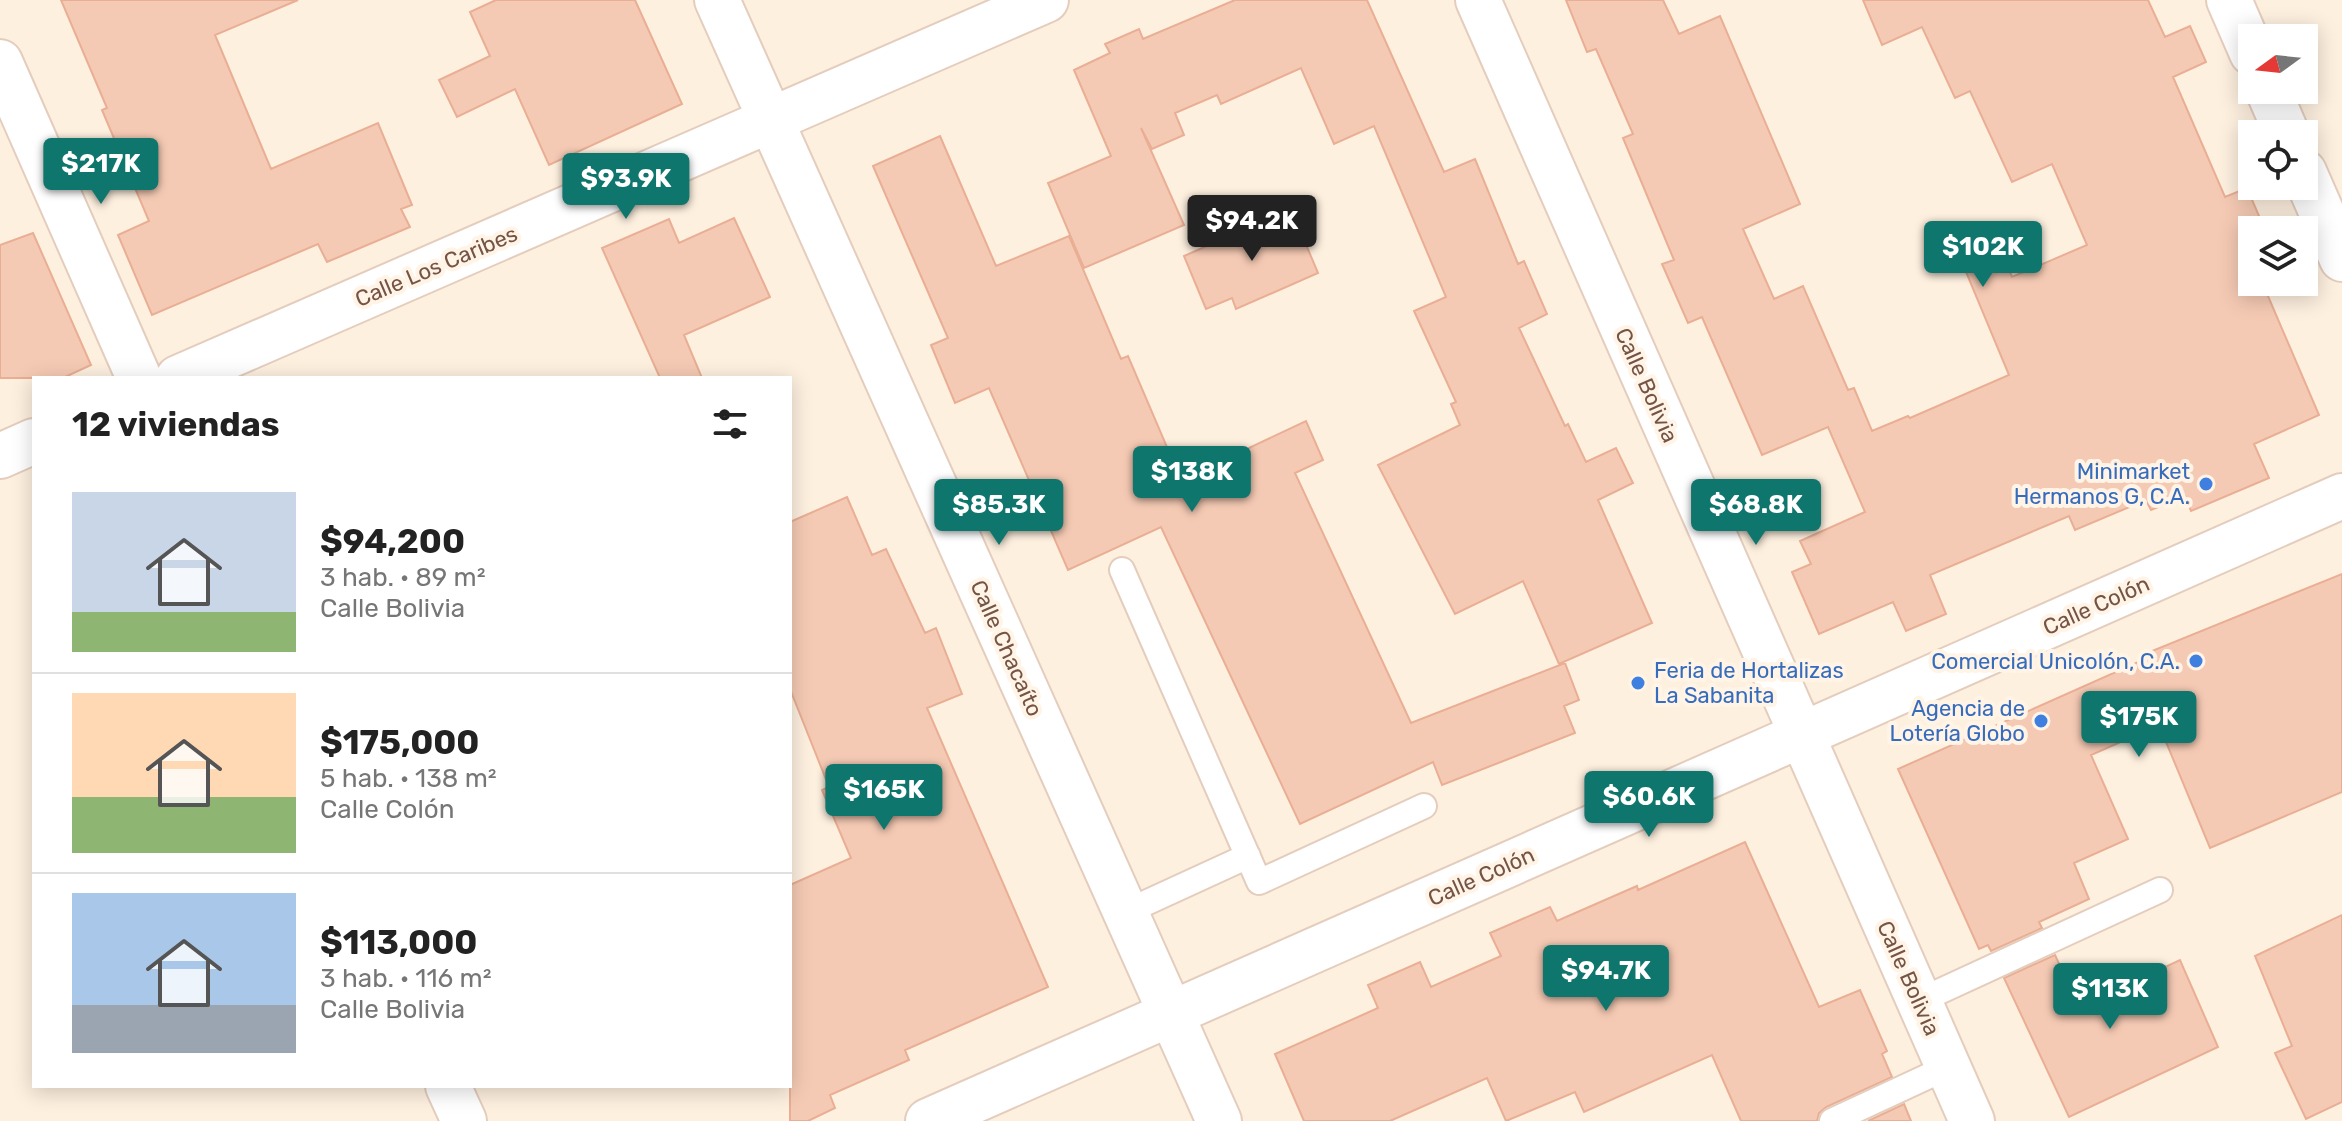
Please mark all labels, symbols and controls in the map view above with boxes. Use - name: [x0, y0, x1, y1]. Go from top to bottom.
- north arrow: [2238, 24, 2318, 104]
- map controls: [2238, 24, 2318, 296]
- button: locate: [2238, 120, 2318, 200]
- pin: $217K: [45, 138, 157, 206]
- text: $217K: [61, 148, 141, 179]
- pin: $93.9K: [561, 153, 691, 221]
- text: $93.9K: [580, 163, 672, 194]
- pin: $94.2K: [1187, 195, 1317, 263]
- text: $94.2K: [1206, 205, 1298, 236]
- button: layers: [2238, 216, 2318, 296]
- street label: Calle Los Caribes: [351, 220, 521, 313]
- pin: $102K: [1927, 221, 2039, 289]
- text: $102K: [1942, 231, 2024, 262]
- street label: Calle Bolivia: [1609, 324, 1684, 447]
- icon: filters: [708, 402, 752, 446]
- text: 12 viviendas: [72, 404, 280, 445]
- pin: $138K: [1136, 446, 1248, 514]
- text: $138K: [1151, 456, 1233, 487]
- place label: Minimarket Hermanos G, C.A.: [2014, 458, 2190, 510]
- marker: Minimarket Hermanos G, C.A.: [2197, 475, 2215, 493]
- pin: $85.3K: [934, 479, 1064, 547]
- pin: $68.8K: [1691, 479, 1821, 547]
- text: $85.3K: [952, 489, 1046, 520]
- text: $68.8K: [1709, 489, 1803, 520]
- text: $94,200: [320, 521, 465, 562]
- icon: home: [136, 524, 232, 620]
- text: 3 hab. · 89 m²: [320, 562, 486, 593]
- street label: Calle Colón: [2039, 570, 2154, 641]
- street label: Calle Chacaíto: [964, 576, 1049, 720]
- text: Calle Bolivia: [320, 593, 465, 624]
- place label: Comercial Unicolón, C.A.: [1931, 648, 2180, 675]
- marker: Comercial Unicolón, C.A.: [2187, 652, 2205, 670]
- place label: Feria de Hortalizas La Sabanita: [1654, 657, 1844, 709]
- marker: Feria de Hortalizas La Sabanita: [1629, 674, 1647, 692]
- pin: $175K: [2083, 691, 2195, 759]
- place label: Agencia de Lotería Globo: [1890, 695, 2025, 747]
- text: $175K: [2099, 701, 2179, 732]
- marker: Agencia de Lotería Globo: [2032, 712, 2050, 730]
- text: $175,000: [320, 722, 480, 763]
- icon: home: [136, 725, 232, 821]
- text: 5 hab. · 138 m²: [320, 763, 497, 794]
- pin: $165K: [828, 764, 940, 832]
- pin: $60.6K: [1584, 771, 1714, 839]
- text: $165K: [843, 774, 925, 805]
- text: $60.6K: [1602, 781, 1696, 812]
- text: Calle Colón: [320, 794, 454, 825]
- street label: Calle Colón: [1424, 841, 1539, 912]
- street label: Calle Bolivia: [1871, 917, 1946, 1040]
- text: $113,000: [320, 922, 477, 963]
- icon: home: [136, 925, 232, 1021]
- pin: $94.7K: [1541, 945, 1671, 1013]
- text: $94.7K: [1561, 955, 1651, 986]
- text: 3 hab. · 116 m²: [320, 963, 492, 994]
- pin: $113K: [2054, 963, 2166, 1031]
- text: $113K: [2071, 973, 2149, 1004]
- text: Calle Bolivia: [320, 994, 465, 1025]

